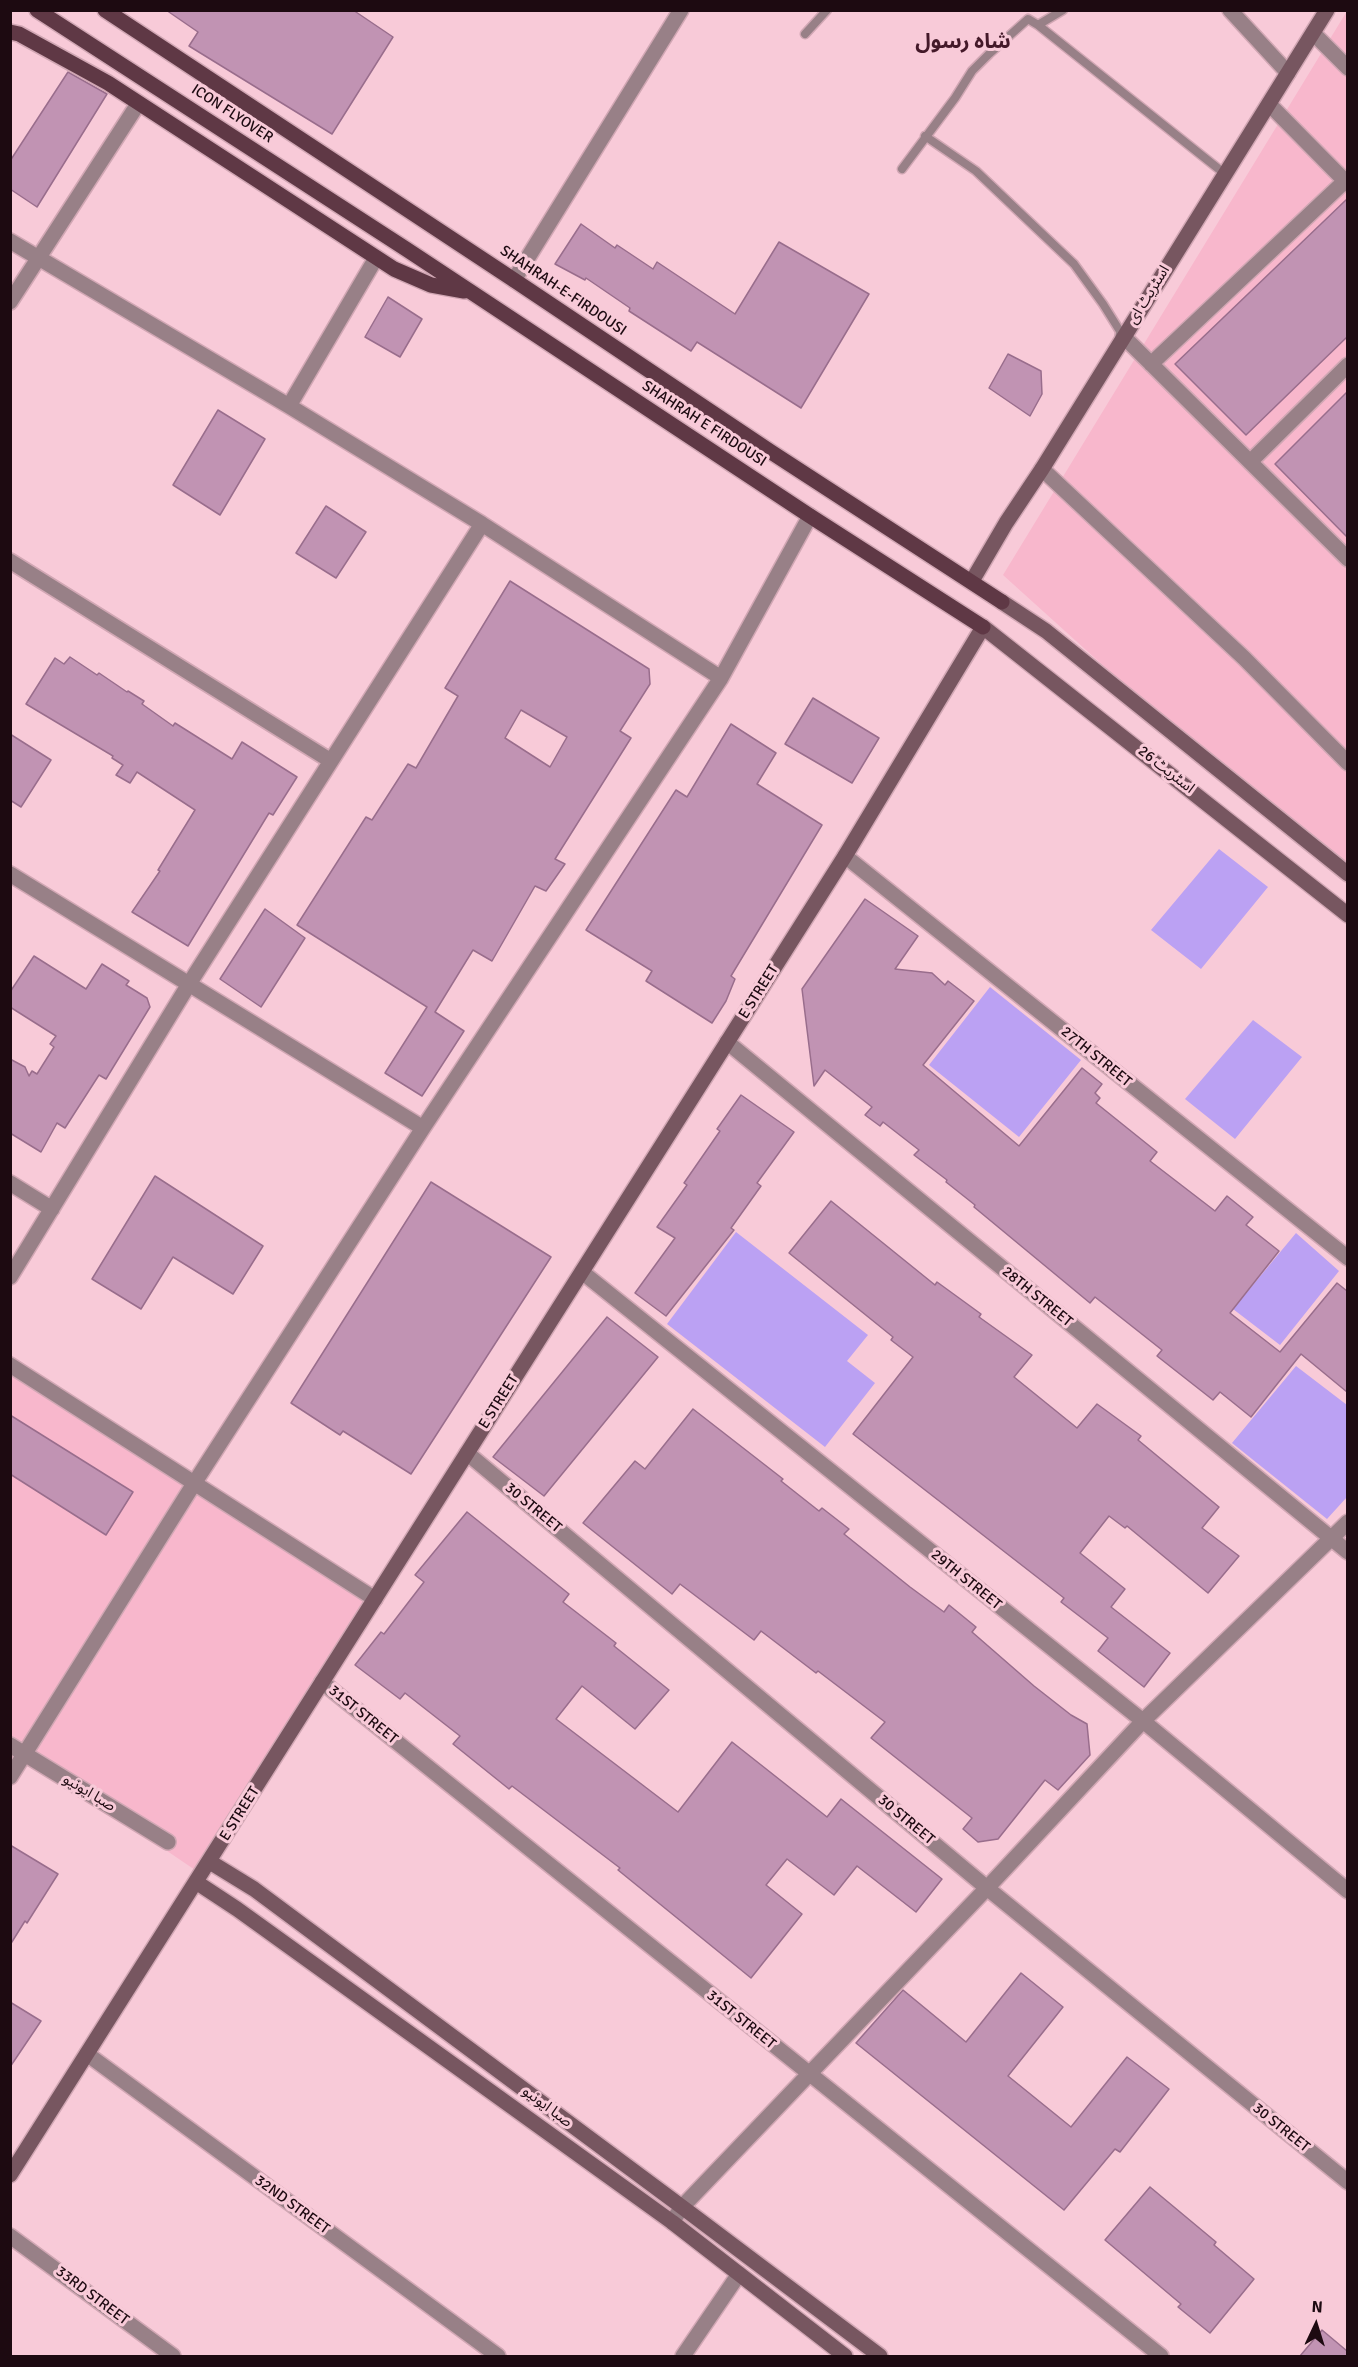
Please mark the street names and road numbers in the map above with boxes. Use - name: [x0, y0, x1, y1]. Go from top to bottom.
- street label: ICON FLYOVER: [188, 81, 276, 147]
- street label: SHAHRAH-E-FIRDOUSI: [496, 242, 630, 340]
- street label: اسٹریٹ ای: [1124, 262, 1174, 328]
- street label: SHAHRAH E FIRDOUSI: [638, 377, 770, 471]
- street label: اسٹریٹ 26: [1134, 742, 1198, 798]
- street label: E STREET: [735, 962, 783, 1022]
- street label: 27TH STREET: [1057, 1023, 1135, 1091]
- street label: 28TH STREET: [998, 1263, 1076, 1331]
- street label: E STREET: [475, 1372, 523, 1432]
- street label: 30 STREET: [501, 1479, 565, 1537]
- street label: 29TH STREET: [927, 1546, 1005, 1614]
- street label: 31ST STREET: [325, 1682, 401, 1748]
- street label: صبا ایونیو: [59, 1770, 119, 1816]
- street label: E STREET: [216, 1784, 264, 1844]
- street label: 30 STREET: [874, 1791, 938, 1849]
- street label: 31ST STREET: [703, 1987, 779, 2053]
- street label: صبا ایونیو: [518, 2082, 576, 2132]
- street label: 30 STREET: [1249, 2100, 1313, 2156]
- street label: 32ND STREET: [251, 2172, 333, 2238]
- street label: 33RD STREET: [52, 2263, 132, 2329]

